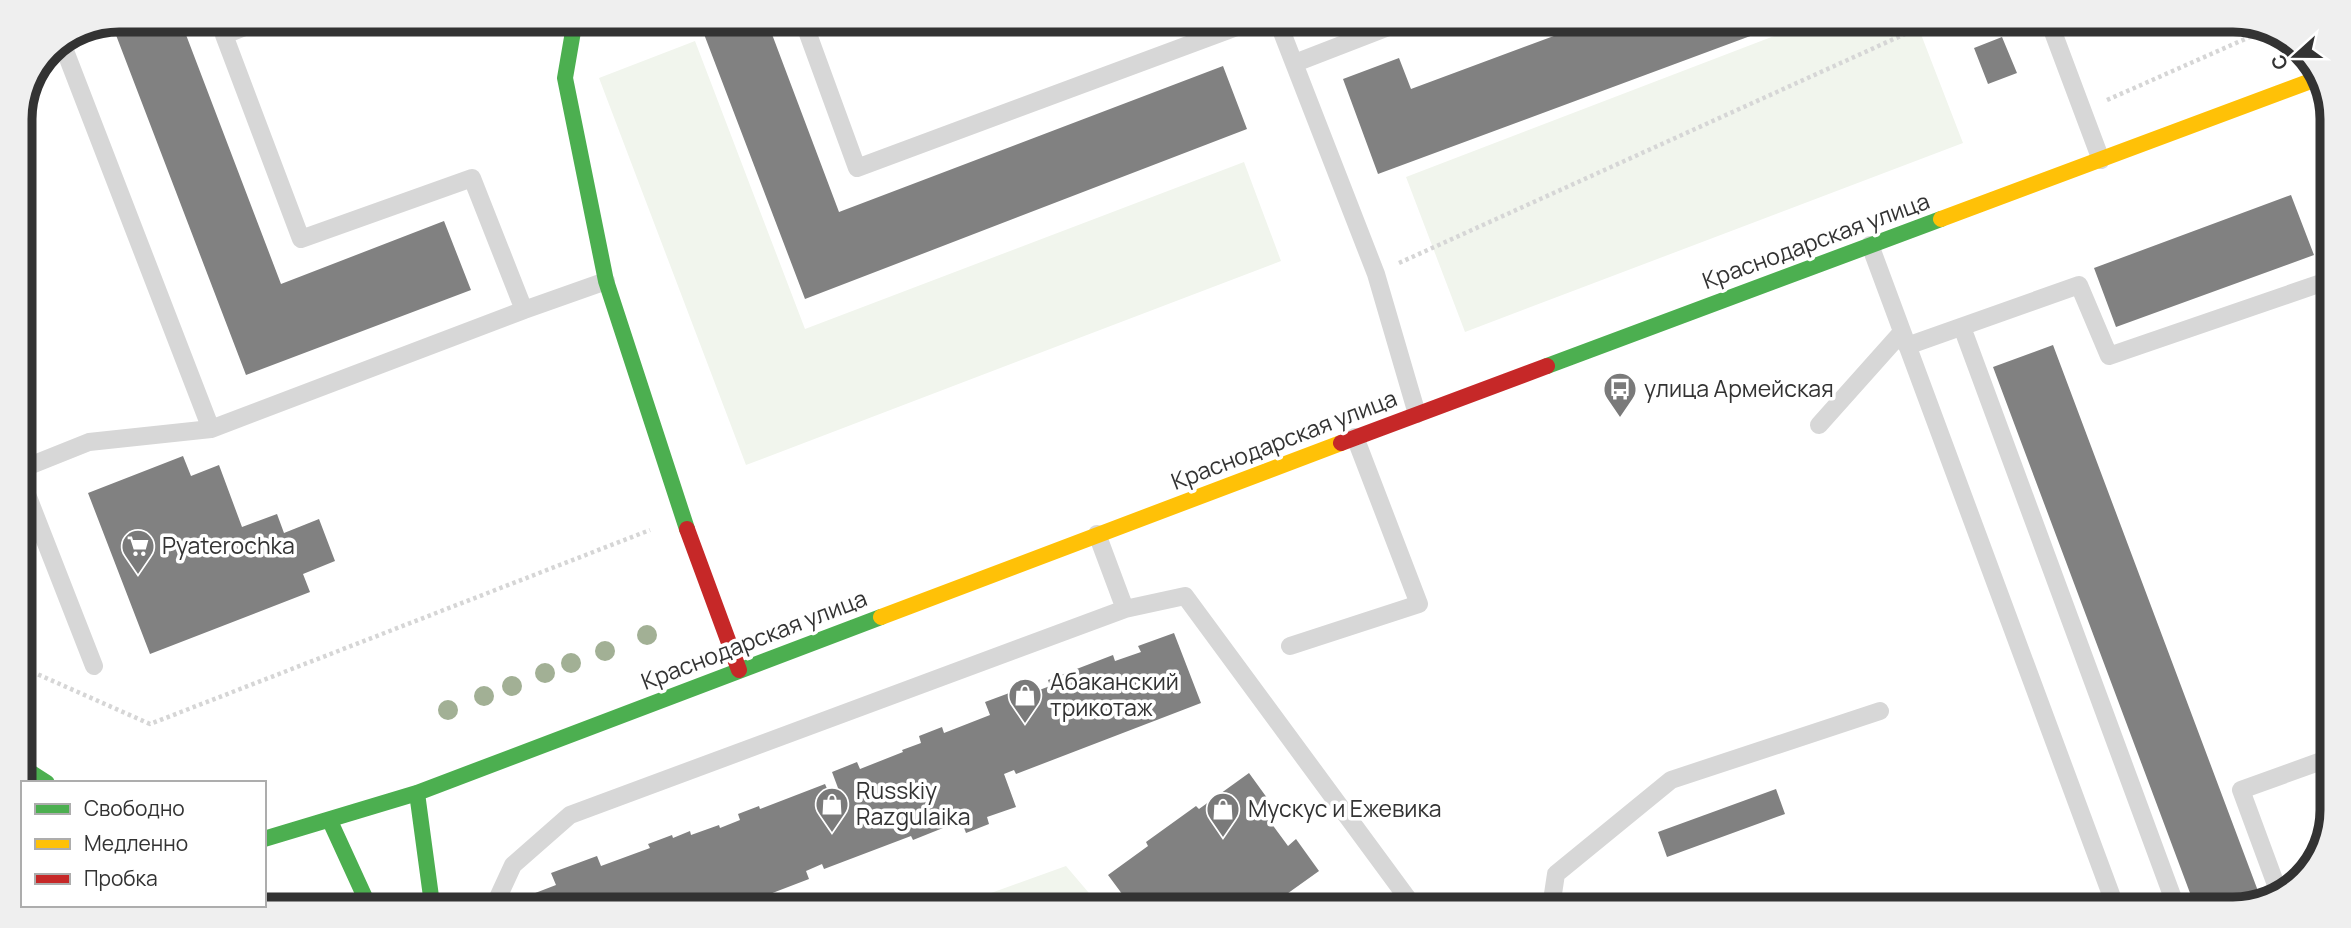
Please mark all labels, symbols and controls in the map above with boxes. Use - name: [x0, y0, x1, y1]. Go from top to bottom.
- north arrow: [2260, 21, 2330, 91]
- text: С: [2264, 51, 2294, 73]
- street label: Краснодарская улица: [1698, 184, 1934, 296]
- bus stop icon: улица Армейская: [1601, 370, 1639, 419]
- place label: улица Армейская: [1644, 372, 1834, 404]
- street label: Краснодарская улица: [1166, 381, 1401, 497]
- supermarket icon: Pyaterochka: [119, 527, 157, 576]
- place label: Pyaterochka: [162, 529, 295, 561]
- street label: Краснодарская улица: [636, 581, 871, 697]
- place label: Абаканский трикотаж: [1050, 665, 1179, 723]
- shop icon: Абаканский трикотаж: [1006, 676, 1044, 725]
- place label: Russkiy Razgulaika: [856, 774, 970, 832]
- legend: [21, 781, 266, 907]
- shop icon: Russkiy Razgulaika: [813, 785, 851, 834]
- shop icon: Мускус и Ежевика: [1204, 790, 1242, 839]
- place label: Мускус и Ежевика: [1248, 792, 1442, 824]
- text: Свободно: [84, 794, 185, 822]
- text: Медленно: [84, 829, 188, 857]
- text: Пробка: [84, 864, 158, 892]

